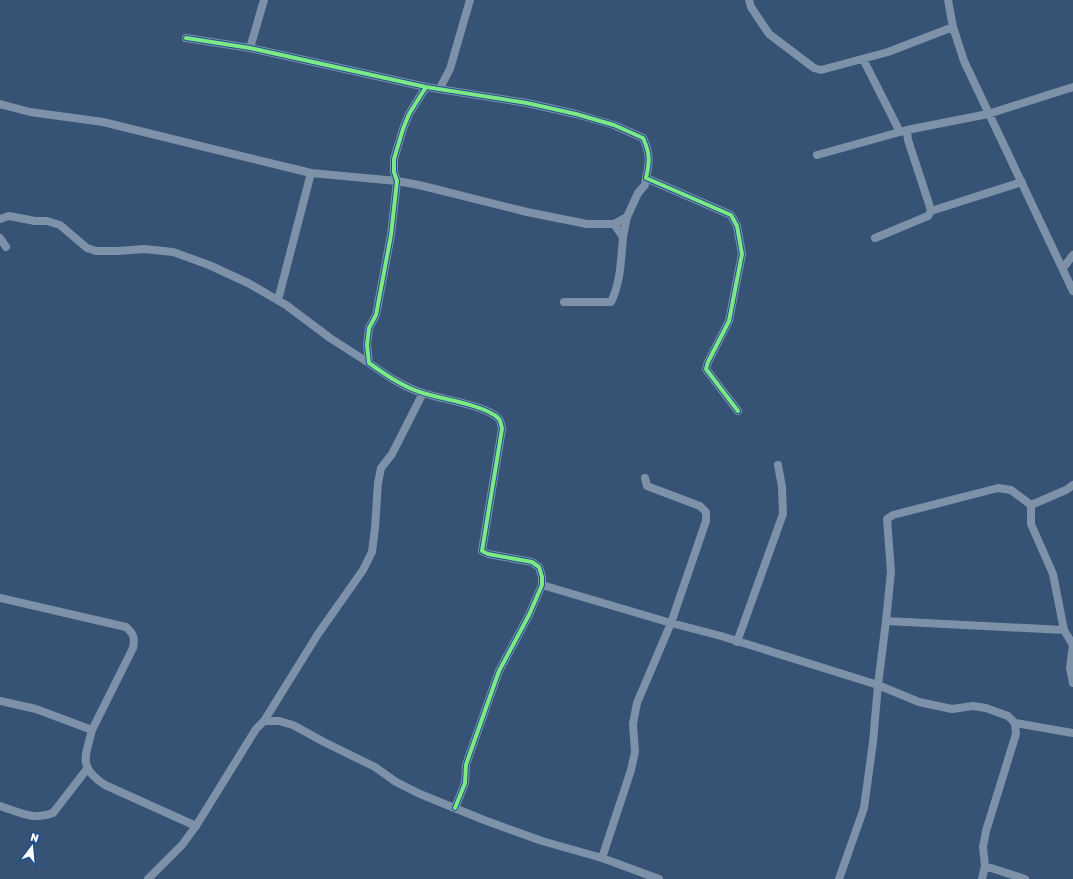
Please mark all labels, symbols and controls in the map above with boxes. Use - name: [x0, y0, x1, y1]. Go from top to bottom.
- north arrow: [12, 827, 52, 867]
- text: N: [29, 831, 40, 845]

